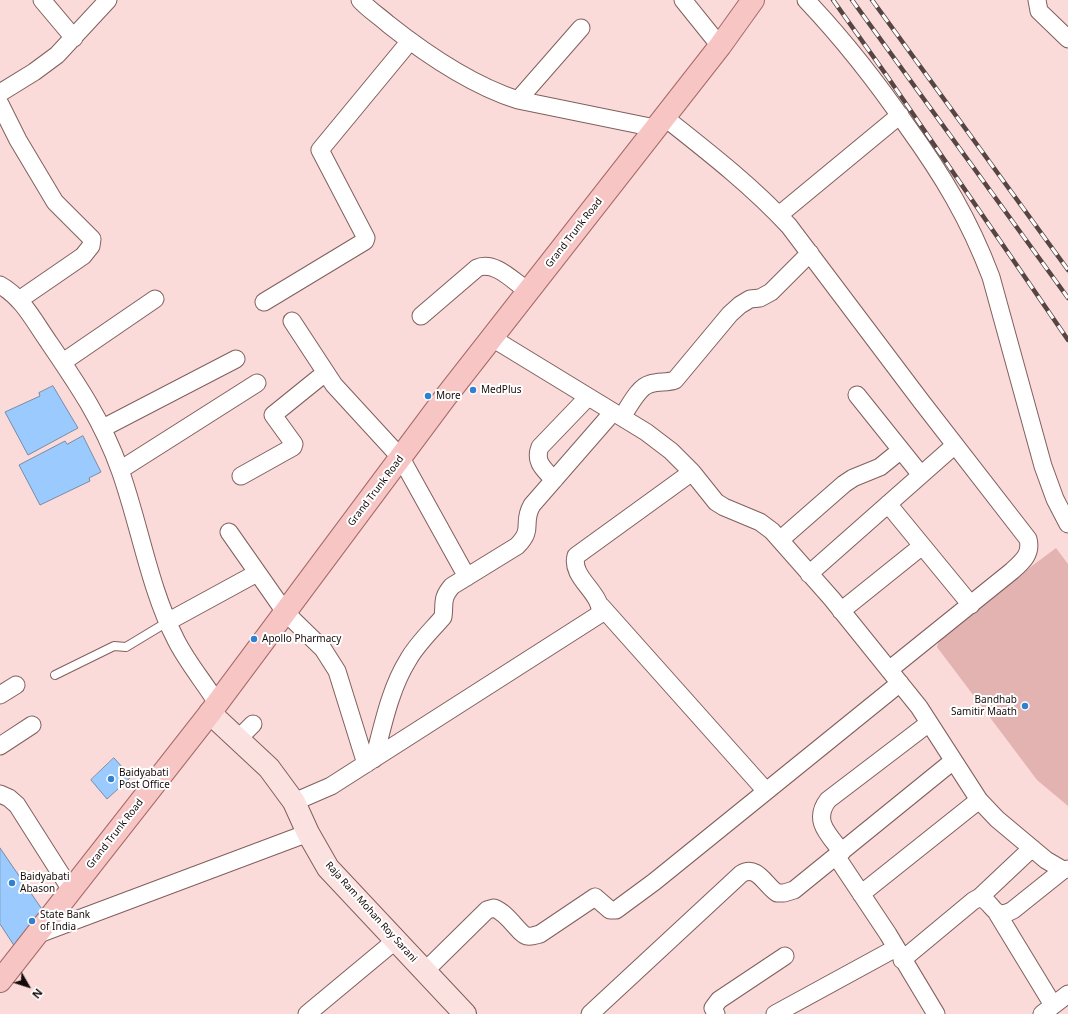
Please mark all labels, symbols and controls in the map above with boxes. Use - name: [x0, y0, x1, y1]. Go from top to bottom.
- street label: Grand Trunk Road: [543, 196, 605, 270]
- place label: MedPlus: [481, 384, 521, 396]
- marker: MedPlus: [468, 385, 478, 395]
- place label: More: [436, 390, 461, 402]
- marker: More: [423, 391, 433, 401]
- street label: Grand Trunk Road: [346, 453, 406, 529]
- place label: Apollo Pharmacy: [262, 633, 341, 645]
- marker: Apollo Pharmacy: [249, 634, 259, 644]
- place label: Bandhab Samitir Maath: [951, 694, 1017, 718]
- marker: Bandhab Samitir Maath: [1020, 701, 1030, 711]
- place label: Baidyabati Post Office: [119, 767, 170, 790]
- marker: Baidyabati Post Office: [106, 774, 116, 784]
- street label: Grand Trunk Road: [84, 797, 146, 871]
- street label: Raja Ram Mohan Roy Sarani: [323, 859, 419, 965]
- place label: Baidyabati Abason: [20, 871, 69, 894]
- marker: Baidyabati Abason: [7, 878, 17, 888]
- place label: State Bank of India: [40, 909, 90, 932]
- marker: State Bank of India: [27, 916, 37, 926]
- north arrow: [8, 966, 48, 1006]
- text: N: [29, 986, 46, 1002]

